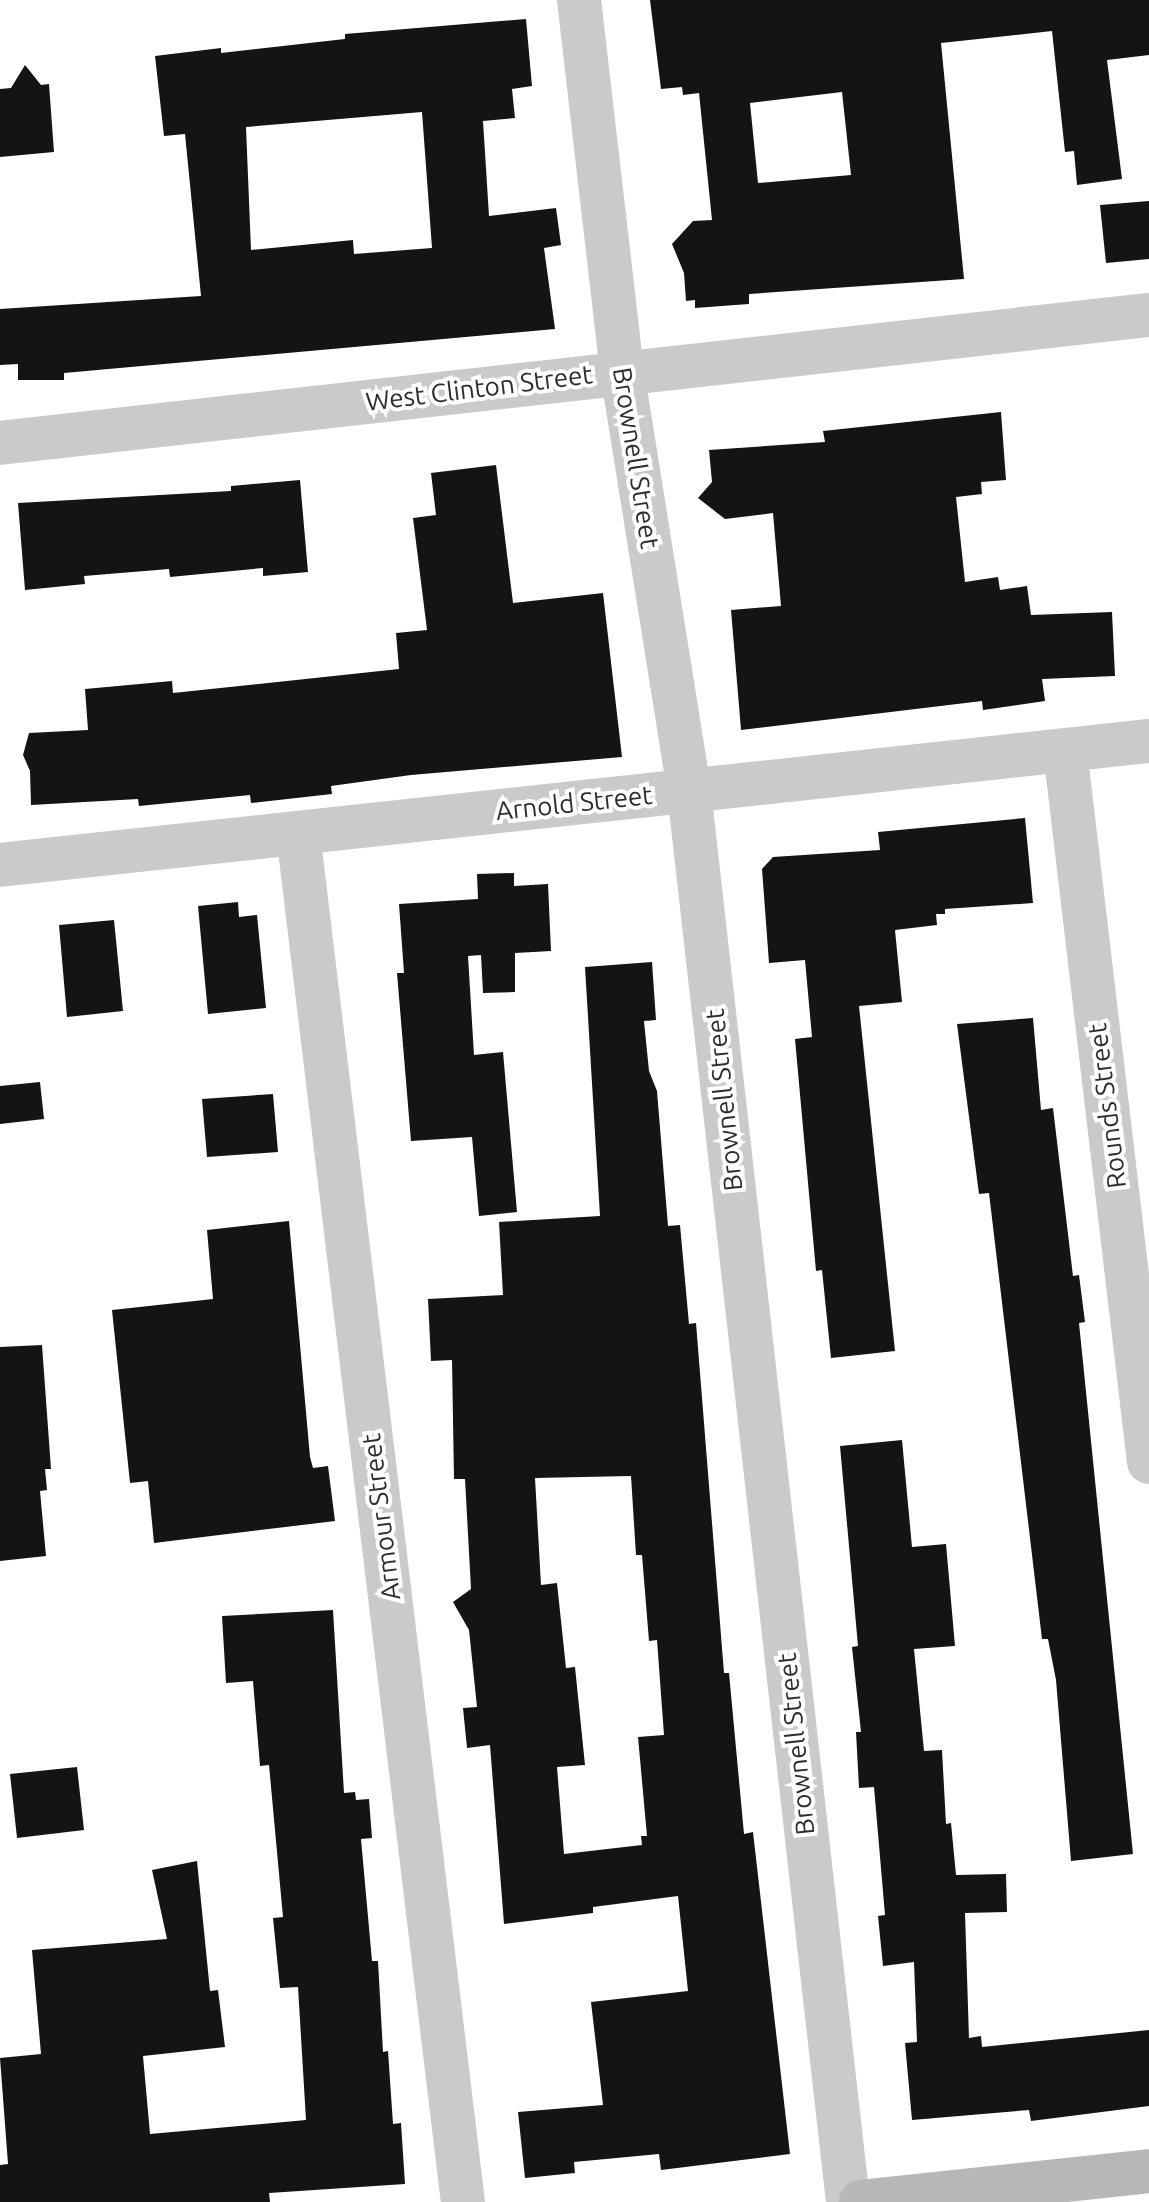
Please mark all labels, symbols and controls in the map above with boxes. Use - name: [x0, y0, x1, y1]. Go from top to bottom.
- street label: West Clinton Street: [364, 359, 594, 417]
- street label: Brownell Street: [606, 365, 666, 551]
- street label: Arnold Street: [494, 779, 654, 827]
- street label: Brownell Street: [699, 1007, 749, 1193]
- street label: Rounds Street: [1081, 1022, 1133, 1190]
- street label: Armour Street: [355, 1432, 407, 1602]
- street label: Brownell Street: [771, 1651, 821, 1837]

